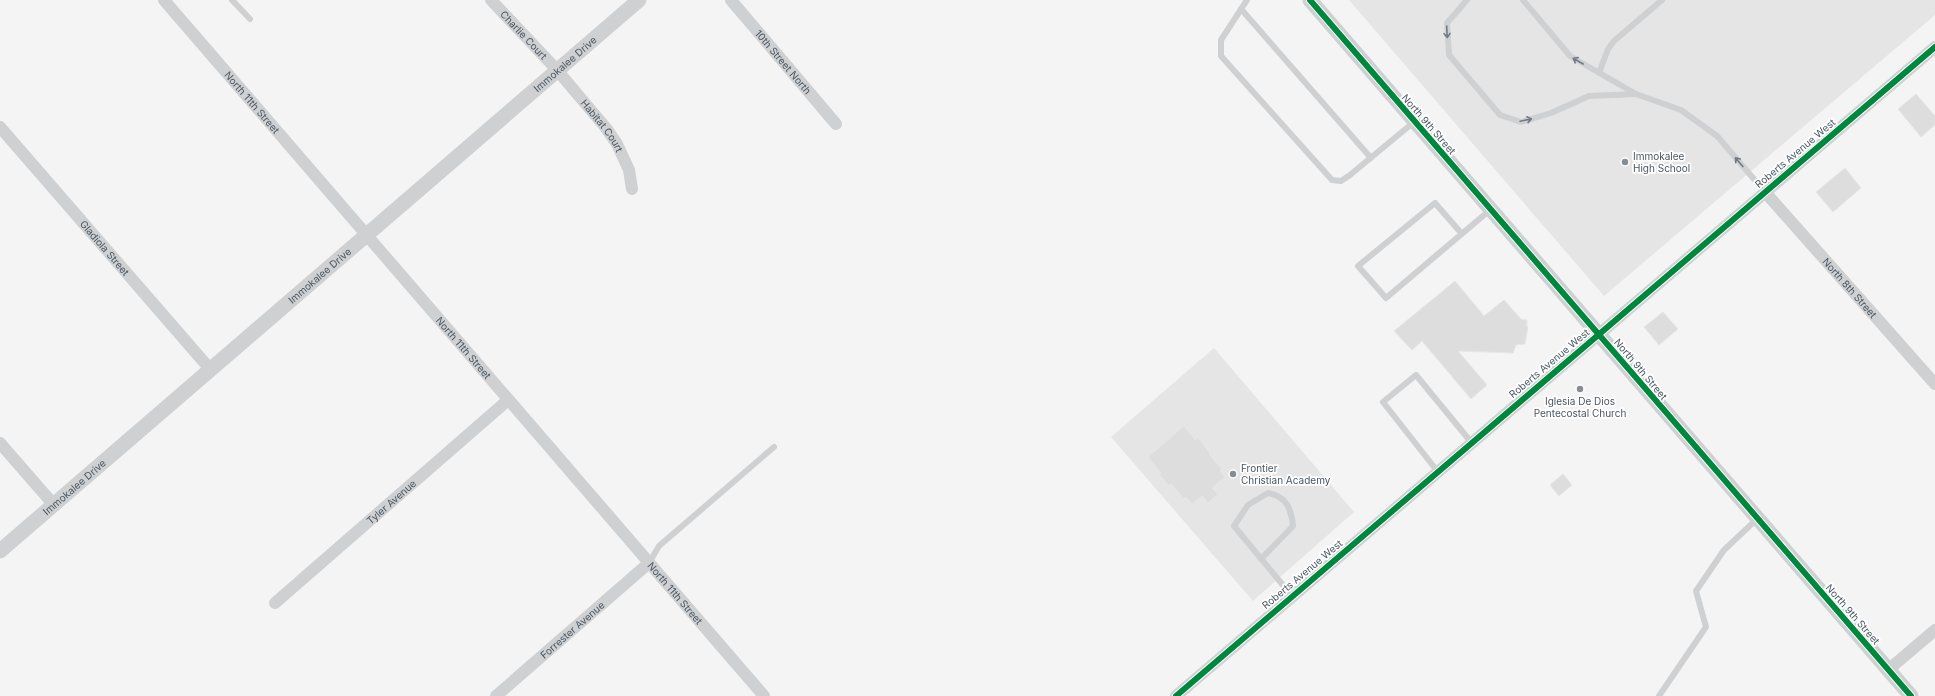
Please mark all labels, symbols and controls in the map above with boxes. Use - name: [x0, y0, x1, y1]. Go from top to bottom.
- street label: Charlie Court: [498, 8, 550, 62]
- one-way arrow: [1444, 25, 1451, 38]
- street label: 10th Street North: [753, 27, 814, 96]
- street label: Immokalee Drive: [531, 33, 599, 94]
- one-way arrow: [1572, 56, 1584, 64]
- street label: North 11th Street: [222, 69, 283, 136]
- street label: North 9th Street: [1400, 91, 1459, 157]
- street label: Habitat Court: [578, 97, 626, 154]
- one-way arrow: [1520, 115, 1533, 123]
- street label: Roberts Avenue West: [1752, 115, 1838, 190]
- place label: Immokalee High School: [1633, 150, 1690, 174]
- marker: Immokalee High School: [1620, 157, 1630, 167]
- one-way arrow: [1735, 157, 1744, 168]
- street label: Gladiola Street: [78, 218, 133, 278]
- street label: Immokalee Drive: [286, 245, 354, 306]
- street label: North 8th Street: [1820, 255, 1880, 321]
- street label: North 11th Street: [434, 314, 494, 382]
- street label: Roberts Avenue West: [1506, 325, 1592, 400]
- street label: North 9th Street: [1612, 336, 1670, 403]
- marker: Iglesia De Dios Pentecostal Church: [1575, 384, 1585, 394]
- place label: Iglesia De Dios Pentecostal Church: [1534, 395, 1626, 419]
- street label: Immokalee Drive: [40, 457, 108, 517]
- place label: Frontier Christian Academy: [1241, 462, 1331, 486]
- marker: Frontier Christian Academy: [1228, 469, 1238, 479]
- street label: Tyler Avenue: [364, 477, 418, 527]
- street label: Roberts Avenue West: [1259, 536, 1345, 611]
- street label: North 11th Street: [645, 560, 706, 627]
- street label: North 9th Street: [1824, 581, 1883, 647]
- street label: Forrester Avenue: [538, 599, 607, 661]

